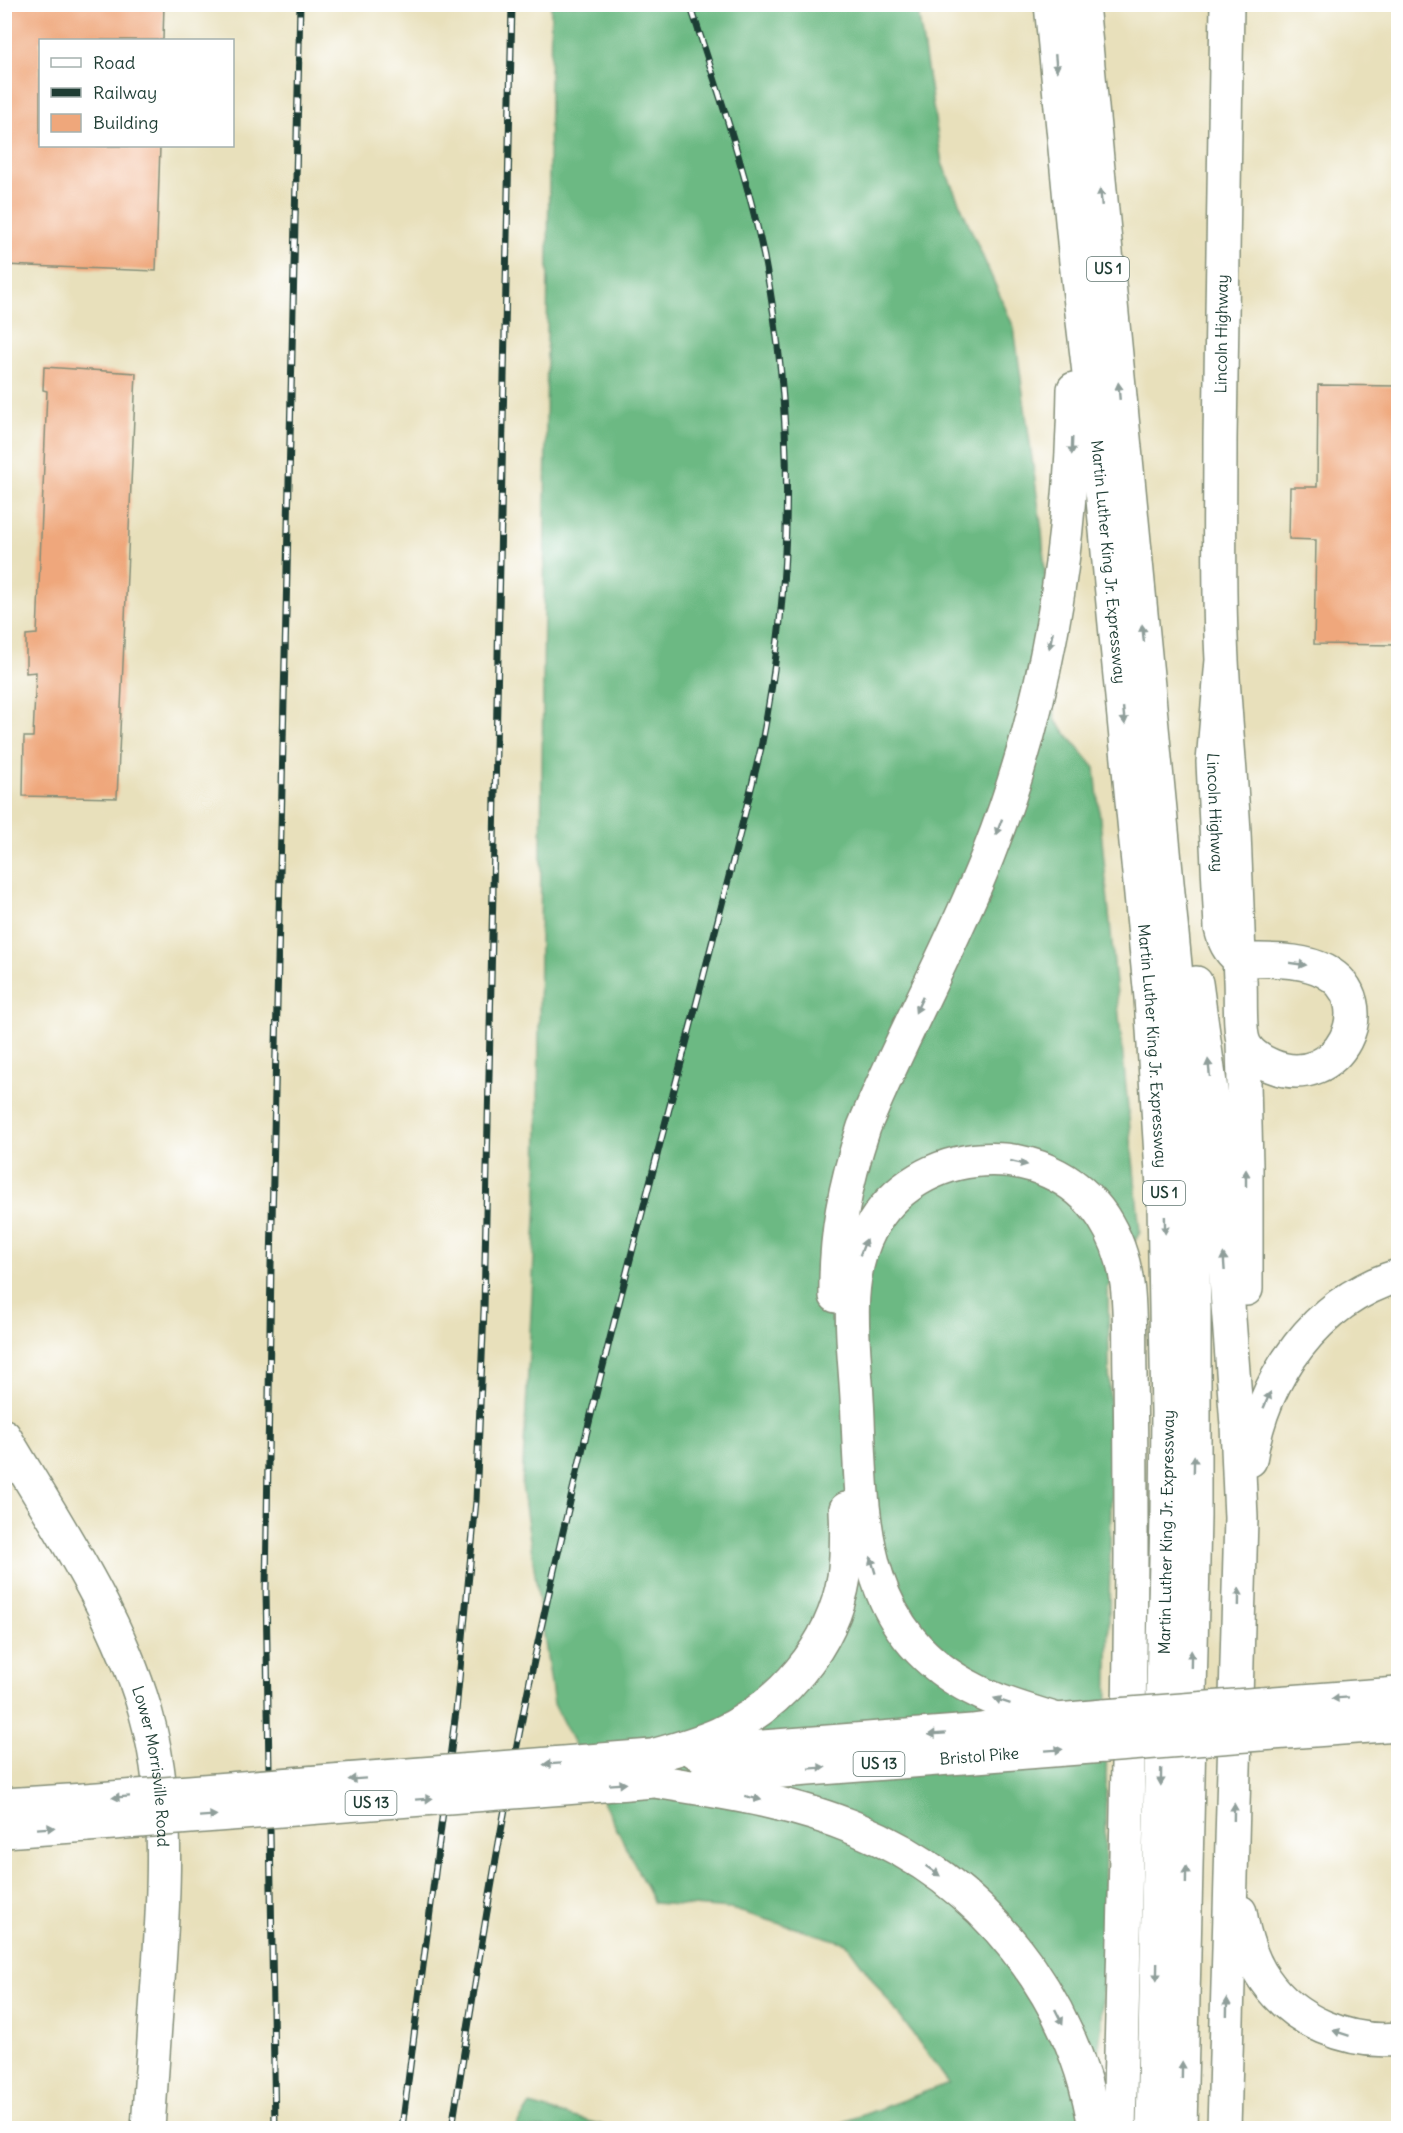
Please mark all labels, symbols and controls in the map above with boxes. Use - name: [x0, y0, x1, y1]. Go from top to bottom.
- legend: [39, 39, 234, 147]
- text: Road: [93, 51, 136, 74]
- one-way arrow: [1051, 53, 1061, 72]
- text: Railway: [93, 81, 157, 104]
- text: Building: [93, 111, 158, 134]
- one-way arrow: [1096, 187, 1106, 206]
- road number: US 1: [1087, 257, 1129, 281]
- street label: Lincoln Highway: [1210, 274, 1232, 394]
- one-way arrow: [1114, 381, 1124, 400]
- one-way arrow: [1068, 436, 1077, 455]
- street label: Martin Luther King Jr. Expressway: [1087, 439, 1131, 685]
- one-way arrow: [1138, 624, 1148, 643]
- one-way arrow: [1045, 630, 1055, 649]
- one-way arrow: [1119, 707, 1129, 726]
- street label: Lincoln Highway: [1203, 752, 1228, 873]
- one-way arrow: [993, 818, 1003, 836]
- street label: Martin Luther King Jr. Expressway: [1134, 923, 1172, 1169]
- one-way arrow: [1288, 959, 1307, 968]
- one-way arrow: [915, 997, 924, 1014]
- one-way arrow: [1204, 1058, 1214, 1077]
- one-way arrow: [1010, 1159, 1029, 1168]
- one-way arrow: [1241, 1169, 1251, 1188]
- road number: US 1: [1143, 1181, 1185, 1205]
- one-way arrow: [1160, 1215, 1170, 1234]
- one-way arrow: [858, 1238, 868, 1256]
- one-way arrow: [1219, 1253, 1229, 1272]
- one-way arrow: [1263, 1391, 1272, 1409]
- street label: Martin Luther King Jr. Expressway: [1154, 1410, 1178, 1654]
- one-way arrow: [1189, 1455, 1199, 1474]
- one-way arrow: [868, 1556, 877, 1574]
- one-way arrow: [1234, 1587, 1244, 1606]
- one-way arrow: [1186, 1650, 1195, 1669]
- street label: Lower Morrisville Road: [128, 1683, 173, 1847]
- one-way arrow: [1331, 1693, 1350, 1703]
- one-way arrow: [993, 1696, 1011, 1706]
- one-way arrow: [927, 1729, 946, 1739]
- street label: Bristol Pike: [939, 1743, 1020, 1769]
- one-way arrow: [1044, 1745, 1063, 1755]
- road number: US 13: [854, 1752, 904, 1776]
- one-way arrow: [542, 1759, 561, 1768]
- one-way arrow: [808, 1764, 827, 1773]
- one-way arrow: [1156, 1767, 1166, 1786]
- one-way arrow: [348, 1774, 367, 1783]
- one-way arrow: [609, 1779, 628, 1789]
- road number: US 13: [346, 1791, 397, 1815]
- one-way arrow: [112, 1792, 131, 1802]
- one-way arrow: [414, 1794, 433, 1804]
- one-way arrow: [744, 1794, 763, 1804]
- one-way arrow: [1229, 1803, 1239, 1822]
- one-way arrow: [199, 1811, 218, 1820]
- one-way arrow: [36, 1823, 55, 1833]
- one-way arrow: [924, 1865, 940, 1877]
- one-way arrow: [1181, 1866, 1191, 1885]
- one-way arrow: [1152, 1962, 1161, 1981]
- one-way arrow: [1222, 1998, 1232, 2017]
- one-way arrow: [1055, 2008, 1064, 2025]
- one-way arrow: [1332, 2028, 1350, 2037]
- one-way arrow: [1177, 2061, 1186, 2080]

